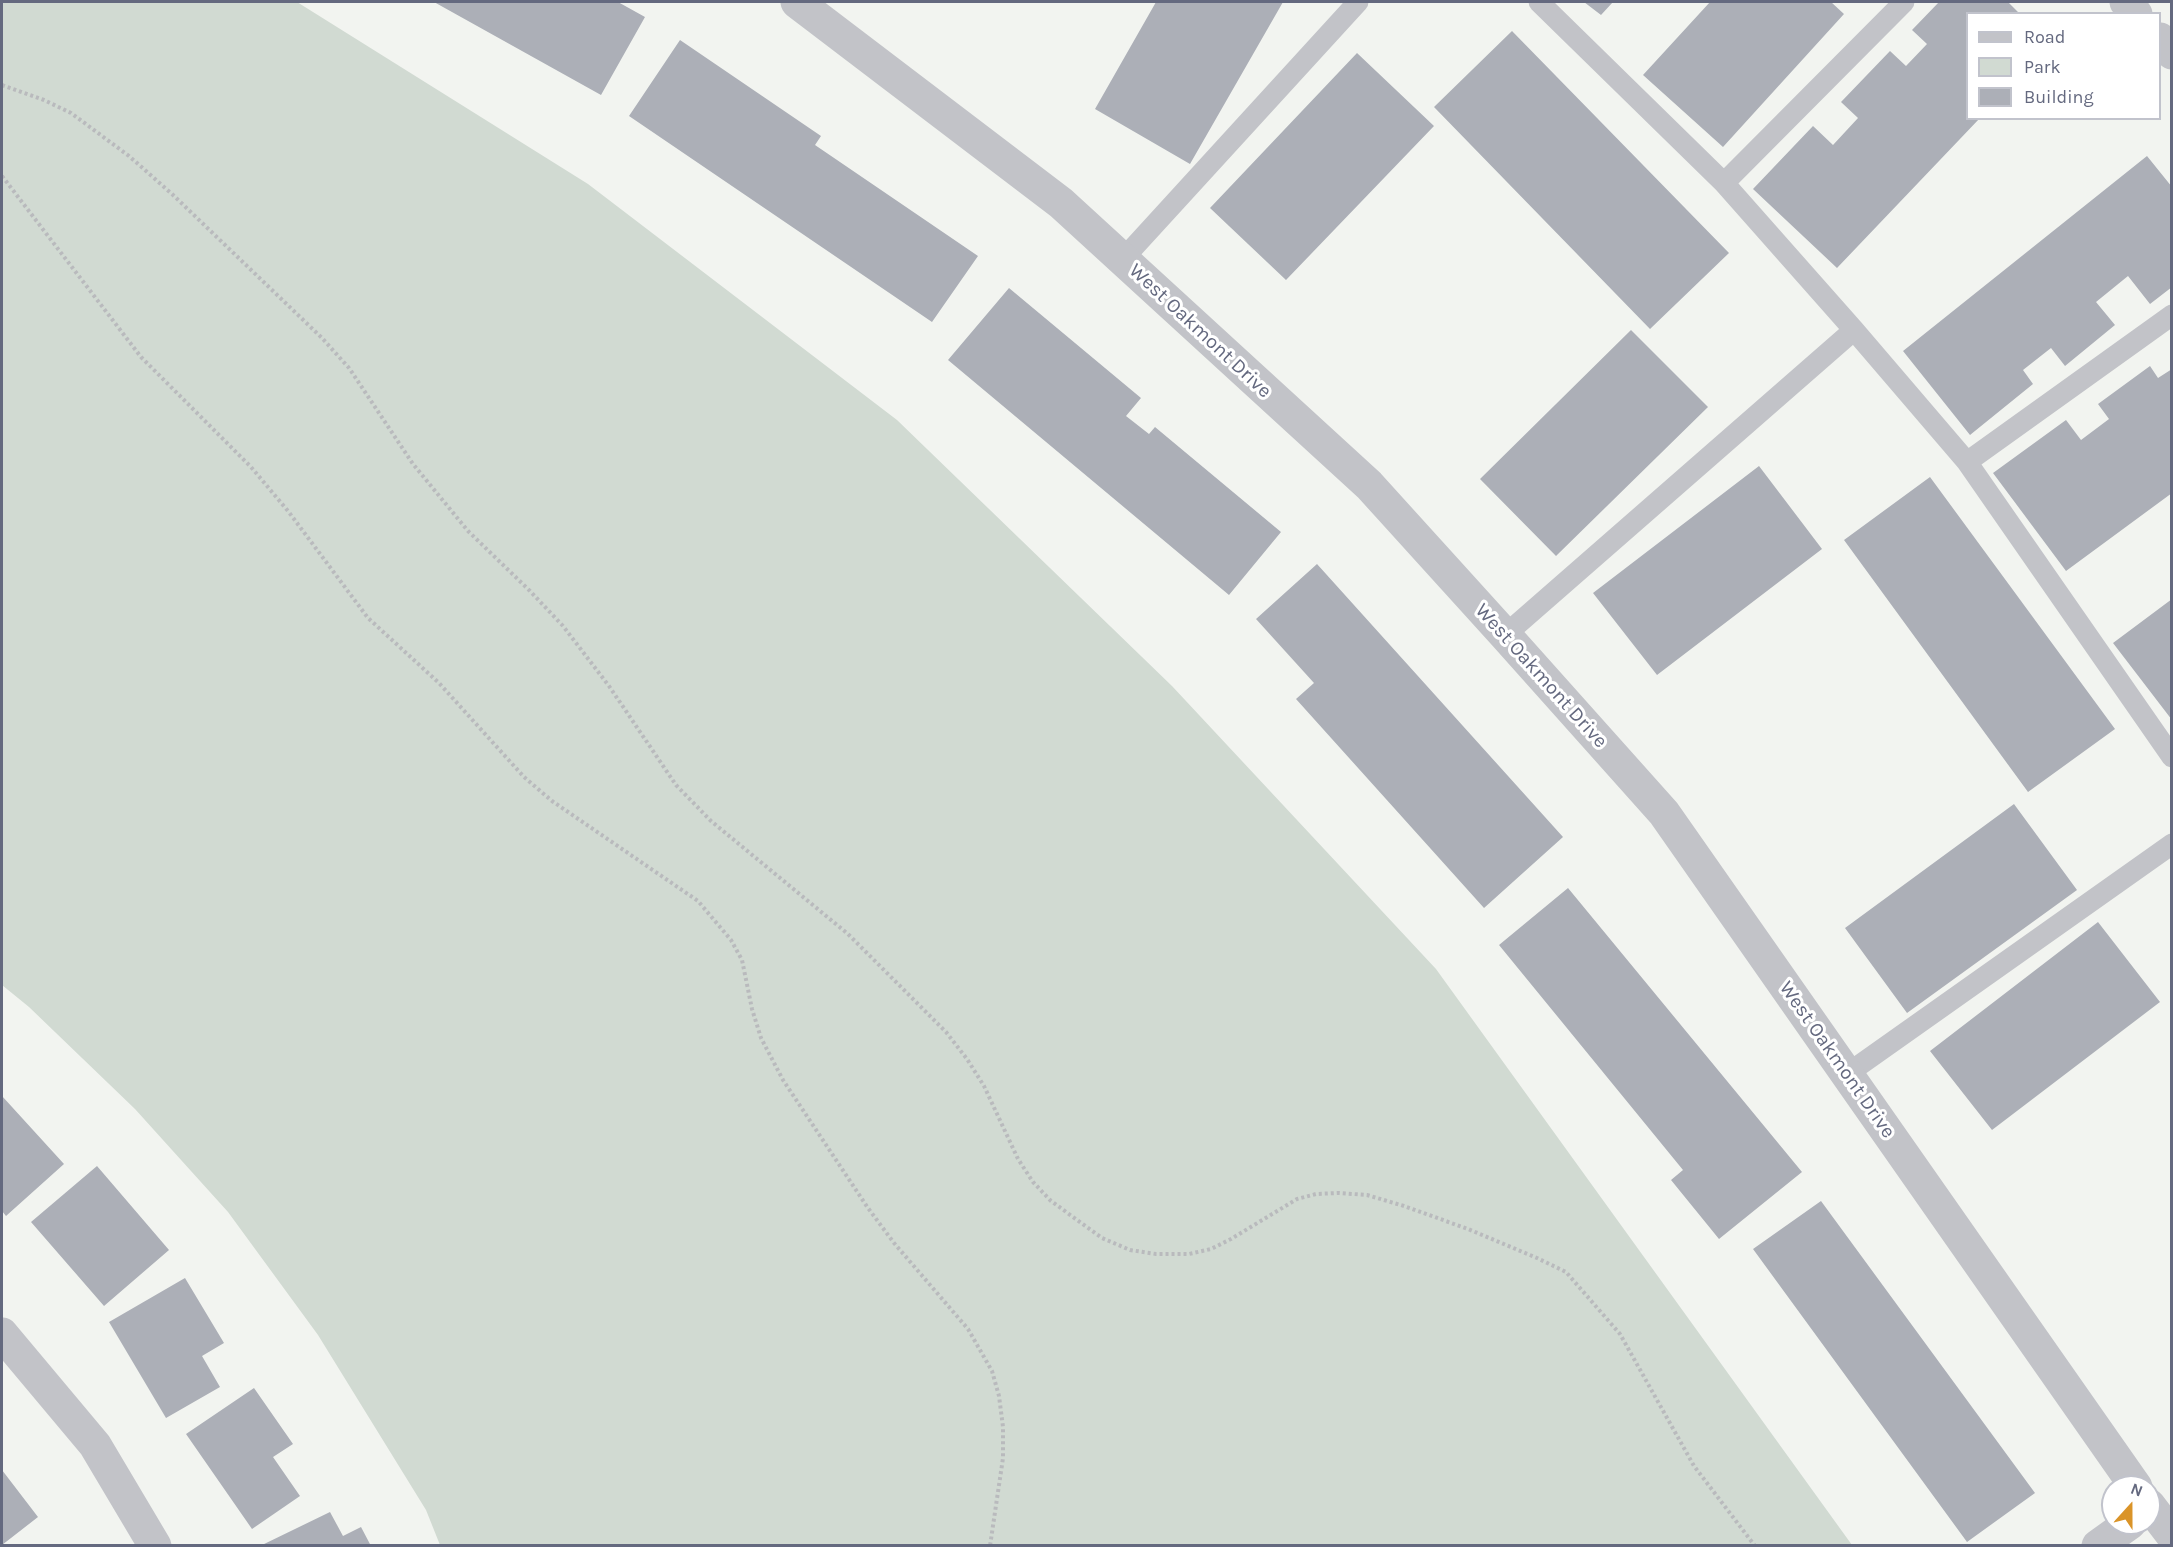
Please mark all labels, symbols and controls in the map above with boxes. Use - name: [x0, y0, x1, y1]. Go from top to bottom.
- legend: [1966, 12, 2161, 120]
- text: Road: [2024, 26, 2065, 48]
- text: Park: [2024, 56, 2061, 78]
- text: Building: [2024, 86, 2094, 108]
- street label: West Oakmont Drive: [1124, 259, 1276, 403]
- street label: West Oakmont Drive: [1470, 599, 1612, 753]
- street label: West Oakmont Drive: [1774, 977, 1900, 1143]
- north arrow: [2101, 1475, 2161, 1535]
- text: N: [2128, 1479, 2146, 1501]

